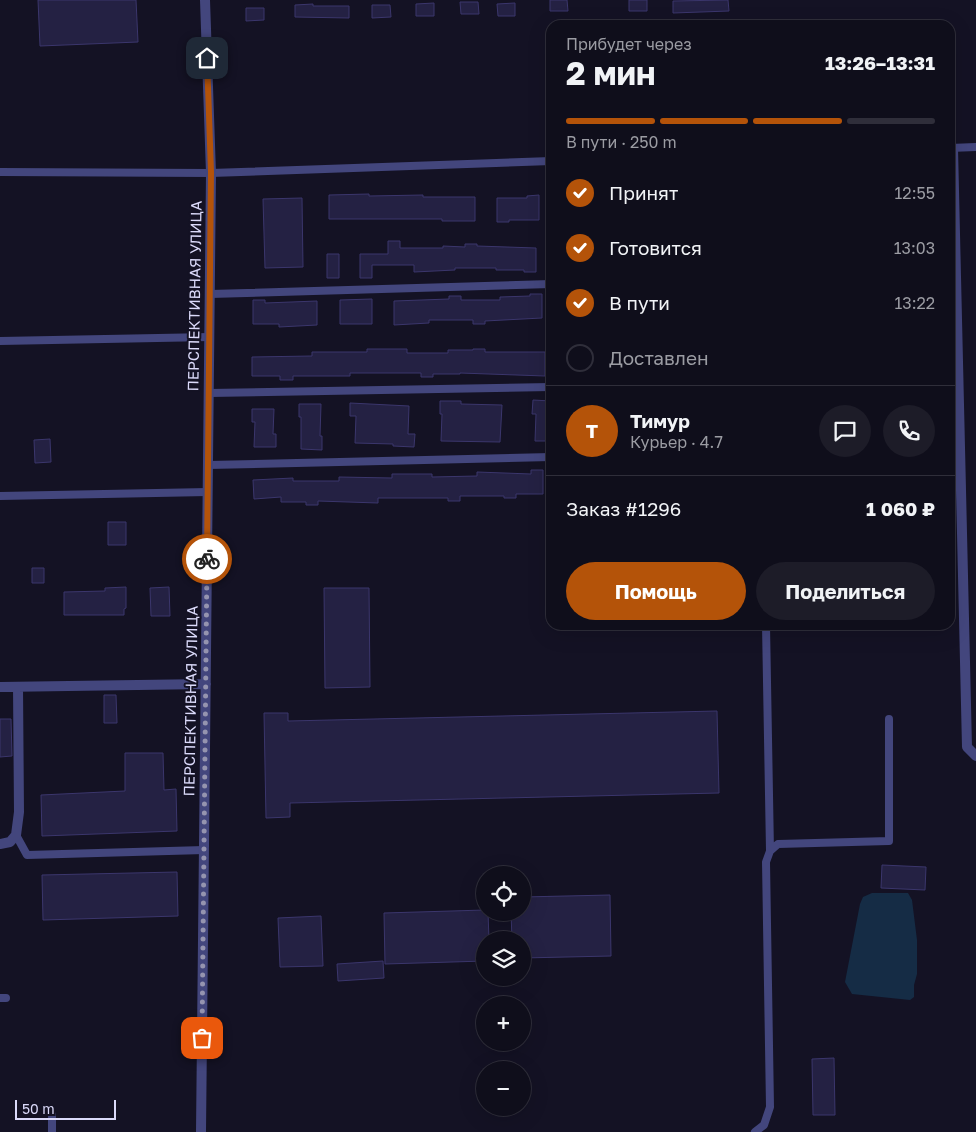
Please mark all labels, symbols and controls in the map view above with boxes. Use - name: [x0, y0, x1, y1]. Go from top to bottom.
- text: Прибудет через: [566, 34, 692, 54]
- pin: [186, 37, 228, 79]
- icon: home: [193, 44, 221, 72]
- text: 13:26–13:31: [825, 51, 935, 74]
- text: 2 мин: [566, 54, 656, 92]
- text: В пути · 250 m: [566, 132, 677, 152]
- icon: check: [566, 179, 594, 207]
- text: Принят: [609, 181, 678, 204]
- text: 12:55: [895, 183, 935, 203]
- street label: ПЕРСПЕКТИВНАЯ УЛИЦА: [183, 200, 205, 392]
- icon: check: [566, 234, 594, 262]
- text: Готовится: [609, 236, 702, 259]
- text: 13:03: [894, 238, 935, 258]
- icon: check: [566, 289, 594, 317]
- text: В пути: [609, 291, 670, 314]
- text: 13:22: [895, 293, 935, 313]
- text: Доставлен: [609, 346, 709, 369]
- button: chat: [819, 405, 871, 457]
- button: phone: [883, 405, 935, 457]
- text: Тимур: [630, 409, 690, 432]
- text: Т: [586, 419, 598, 442]
- text: Курьер · 4.7: [630, 432, 723, 452]
- text: Заказ #1296: [566, 497, 681, 520]
- text: 1 060 ₽: [866, 497, 935, 520]
- courier: [182, 534, 232, 584]
- icon: bike: [193, 545, 221, 573]
- button: Помощь: [566, 562, 746, 620]
- button: Поделиться: [756, 562, 935, 620]
- street label: ПЕРСПЕКТИВНАЯ УЛИЦА: [179, 605, 201, 797]
- map controls: [476, 866, 531, 1116]
- button: locate: [476, 866, 531, 921]
- button: layers: [476, 931, 531, 986]
- button: +: [476, 996, 531, 1051]
- pin: [181, 1017, 223, 1059]
- icon: bag: [188, 1024, 216, 1052]
- button: −: [476, 1061, 531, 1116]
- scale bar: [15, 1097, 116, 1120]
- text: 50 m: [22, 1100, 55, 1117]

